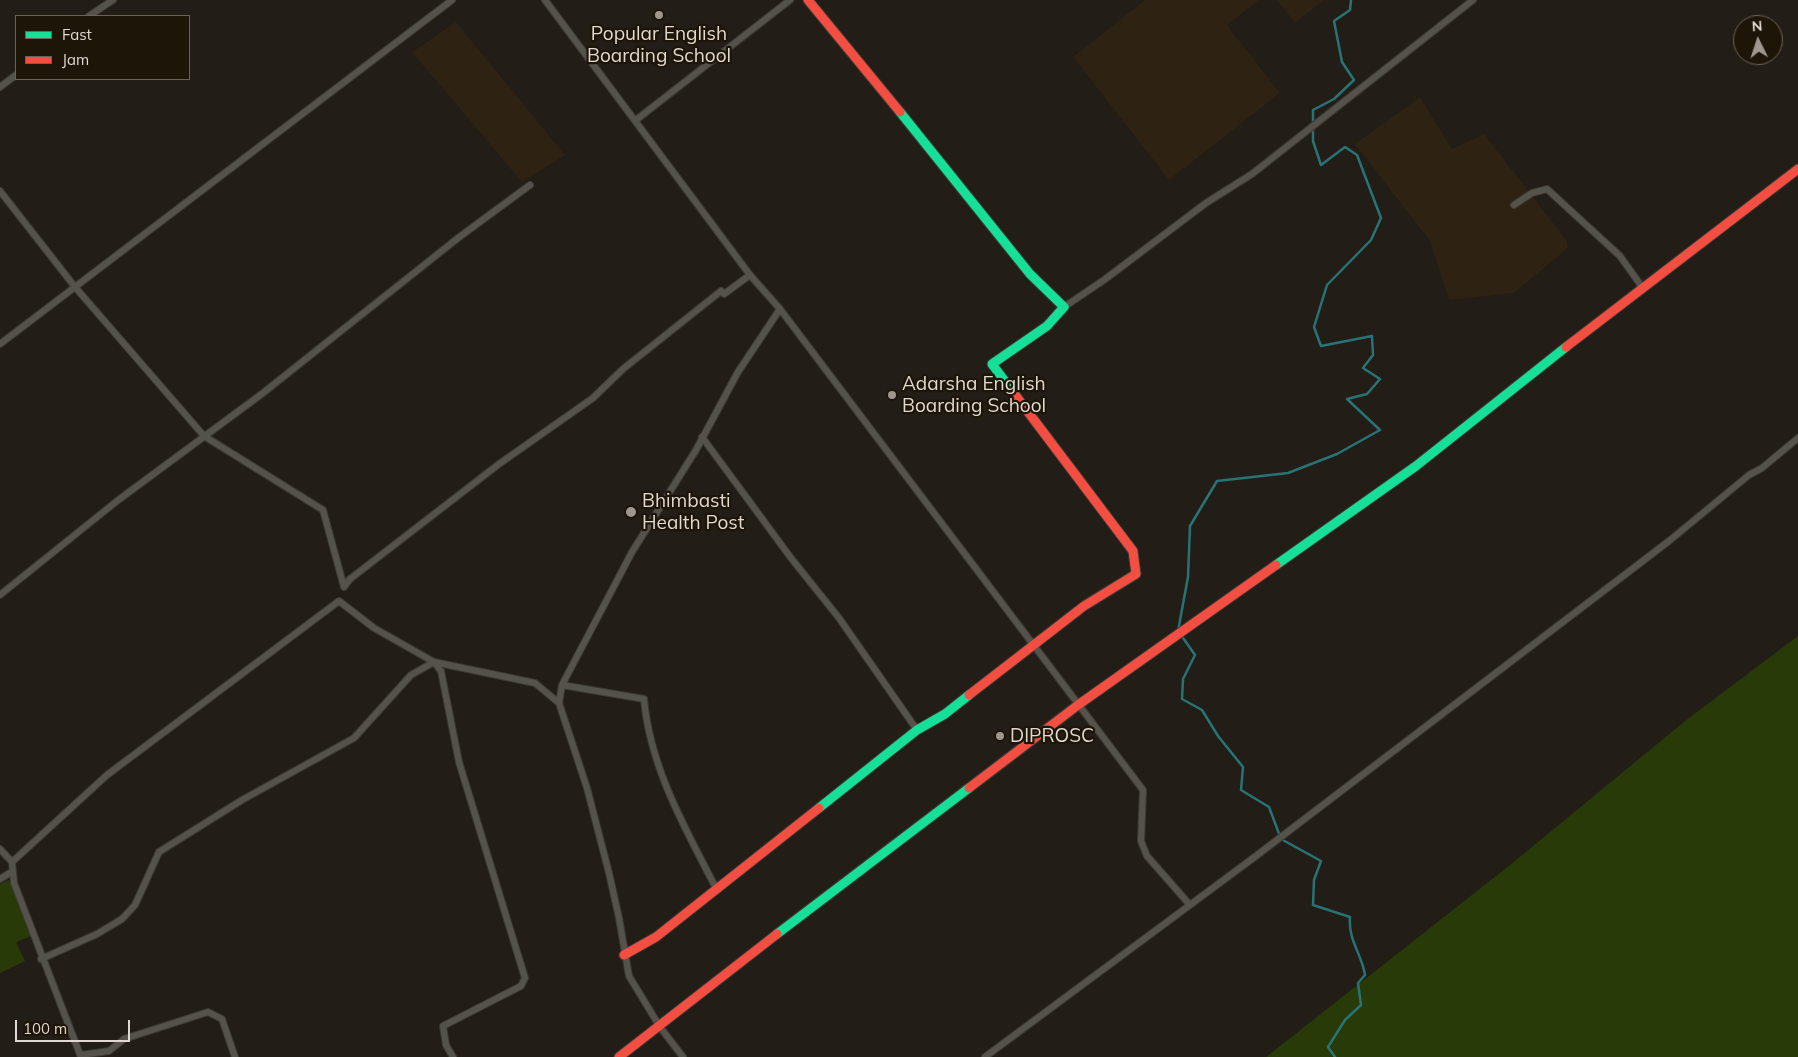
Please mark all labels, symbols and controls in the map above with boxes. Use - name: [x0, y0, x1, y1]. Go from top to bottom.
- marker: Popular English Boarding School: [653, 9, 665, 21]
- legend: [15, 15, 190, 80]
- north arrow: [1733, 15, 1783, 65]
- text: N: [1751, 17, 1763, 35]
- place label: Popular English Boarding School: [587, 23, 731, 67]
- text: Fast: [62, 25, 92, 44]
- text: Jam: [62, 50, 89, 69]
- place label: Adarsha English Boarding School: [902, 373, 1046, 417]
- marker: Adarsha English Boarding School: [886, 389, 898, 401]
- place label: Bhimbasti Health Post: [642, 490, 744, 534]
- marker: Bhimbasti Health Post: [624, 505, 638, 519]
- place label: DIPROSC: [1010, 725, 1094, 747]
- marker: DIPROSC: [994, 730, 1006, 742]
- scale bar: [18, 1010, 132, 1042]
- text: 100 m: [23, 1019, 67, 1038]

